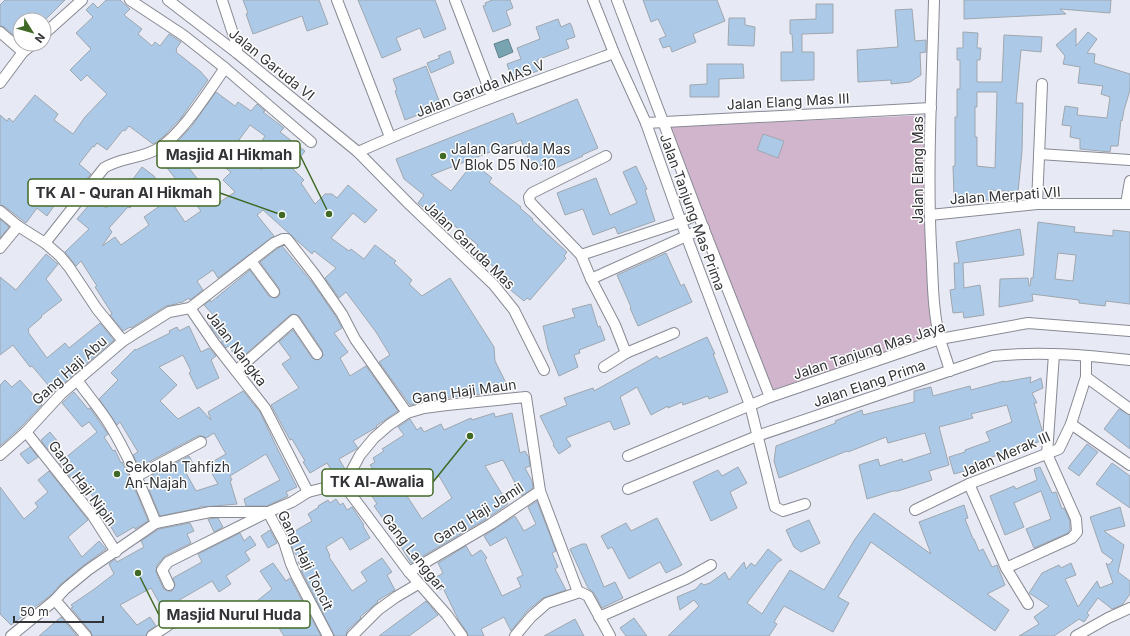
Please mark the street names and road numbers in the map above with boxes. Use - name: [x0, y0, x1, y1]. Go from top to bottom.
- street label: Jalan Garuda VI: [226, 24, 318, 104]
- street label: Jalan Garuda MAS V: [413, 55, 547, 120]
- street label: Jalan Elang Mas III: [726, 89, 850, 113]
- street label: Jalan Elang Mas: [909, 116, 926, 224]
- street label: Jalan Tanjung Mas Prima: [657, 131, 729, 293]
- street label: Jalan Merpati VII: [949, 183, 1061, 207]
- street label: Jalan Garuda Mas: [421, 197, 519, 293]
- street label: Jalan Nangka: [203, 307, 271, 389]
- street label: Jalan Tanjung Mas Jaya: [791, 317, 947, 383]
- street label: Gang Haji Abu: [28, 332, 110, 408]
- street label: Jalan Elang Prima: [811, 356, 927, 410]
- street label: Gang Haji Maun: [411, 375, 517, 407]
- street label: Jalan Merak III: [957, 427, 1053, 481]
- street label: Gang Haji Nipin: [45, 437, 121, 529]
- street label: Gang Haji Jamil: [430, 479, 526, 547]
- street label: Gang Haji Toncit: [275, 507, 338, 613]
- street label: Gang Langgar: [379, 510, 449, 594]

